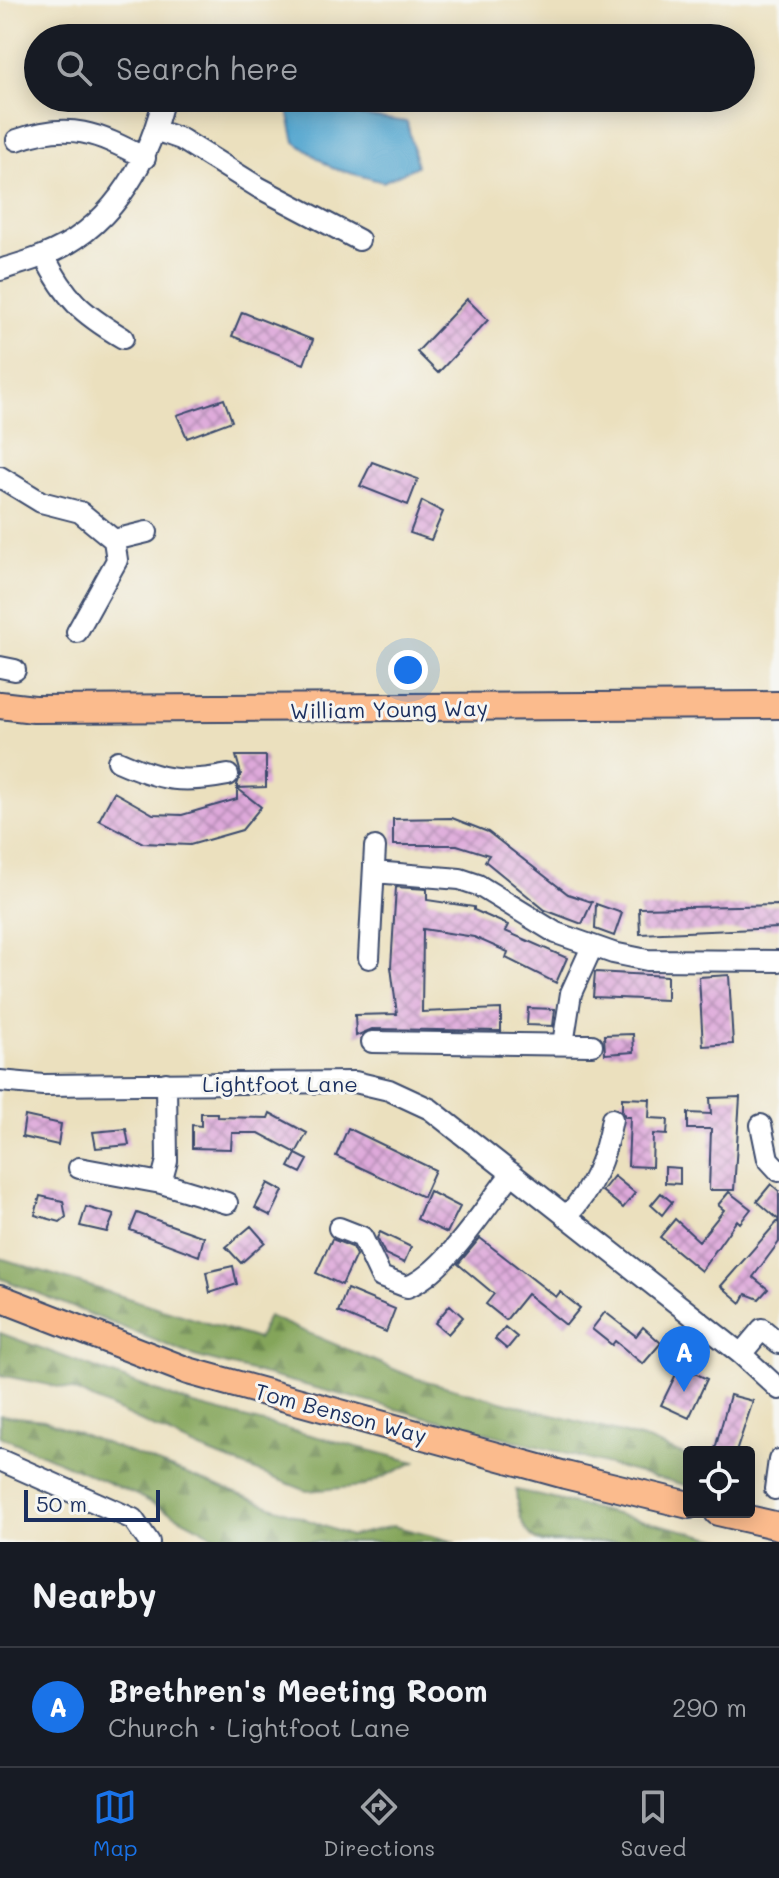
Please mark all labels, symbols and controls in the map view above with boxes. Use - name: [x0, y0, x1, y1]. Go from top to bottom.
- search box: [24, 24, 755, 112]
- icon: search: [52, 46, 96, 90]
- text: Search here: [116, 48, 299, 88]
- your location: [388, 650, 428, 690]
- street label: William Young Way: [290, 693, 488, 725]
- street label: Lightfoot Lane: [202, 1069, 358, 1098]
- pin: A: [658, 1326, 710, 1392]
- street label: Tom Benson Way: [252, 1376, 430, 1450]
- map controls: [683, 1446, 755, 1518]
- button: locate: [683, 1446, 755, 1518]
- scale bar: [24, 1486, 160, 1522]
- text: 50 m: [36, 1489, 87, 1518]
- text: Nearby: [32, 1572, 157, 1617]
- text: Brethren's Meeting Room: [108, 1670, 488, 1710]
- text: A: [49, 1690, 67, 1724]
- text: 290 m: [672, 1690, 747, 1724]
- text: Church · Lightfoot Lane: [108, 1710, 410, 1744]
- tab: Map: [93, 1785, 138, 1862]
- tab: Directions: [323, 1785, 435, 1862]
- tab: Saved: [621, 1785, 686, 1862]

